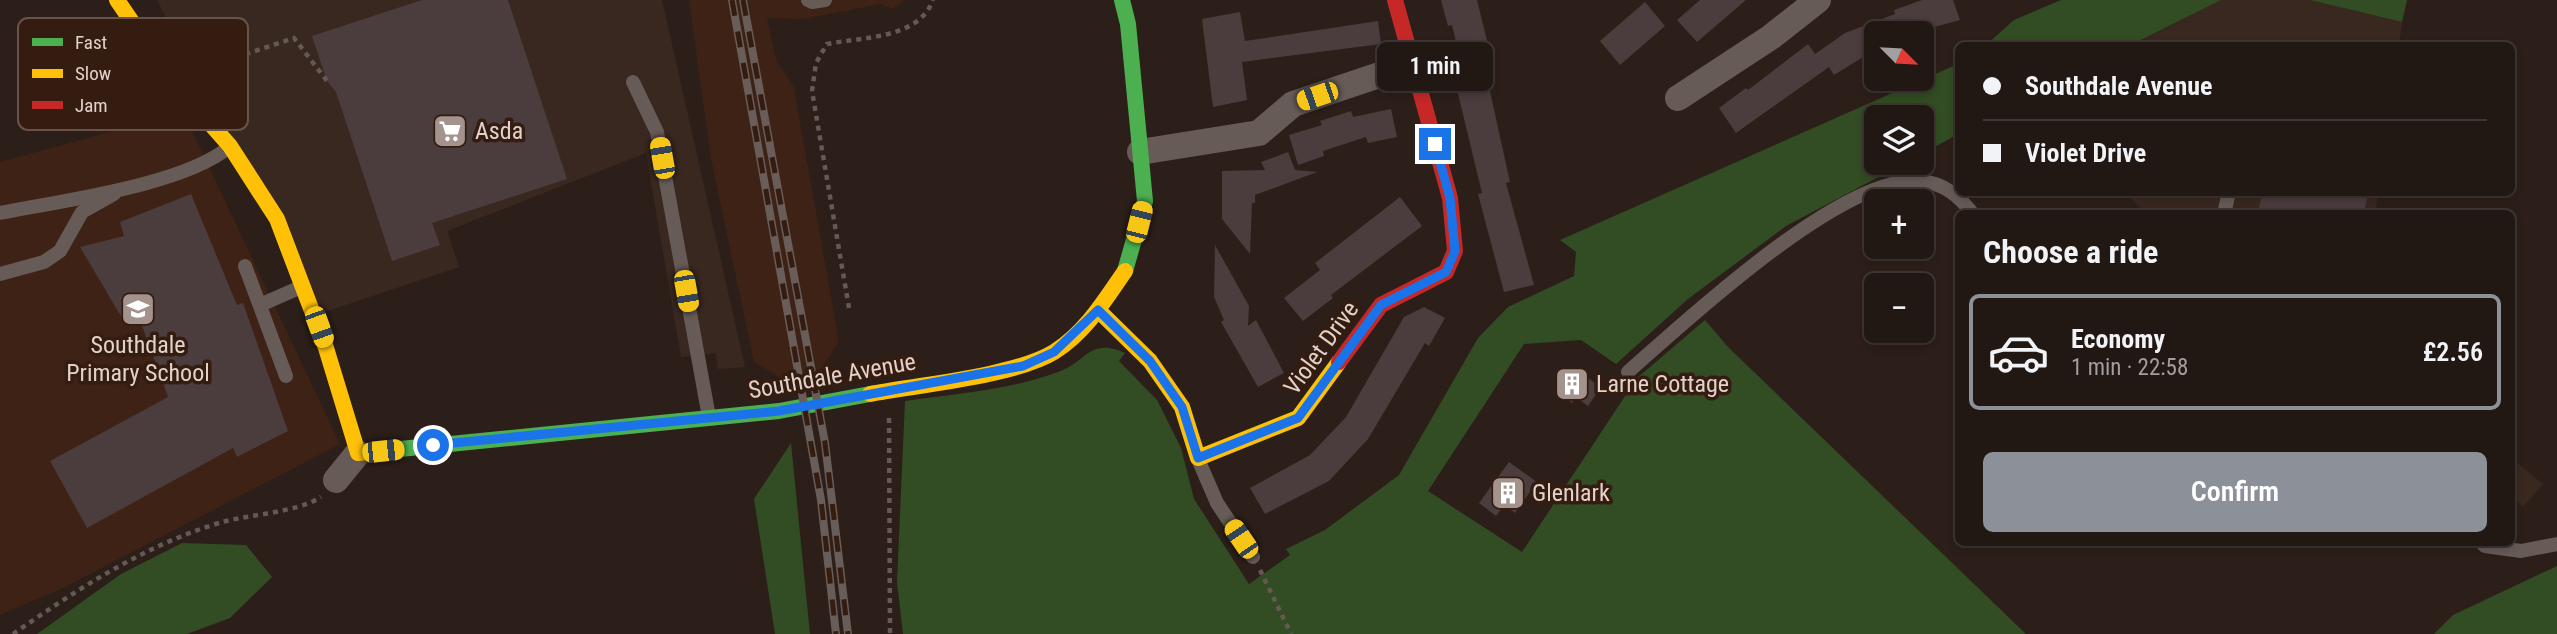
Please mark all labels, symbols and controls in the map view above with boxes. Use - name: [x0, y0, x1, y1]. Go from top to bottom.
- legend: [18, 18, 248, 130]
- north arrow: [1864, 21, 1934, 91]
- map controls: [1864, 21, 1934, 343]
- text: Fast: [75, 31, 107, 54]
- callout: 1 min: [1377, 43, 1493, 92]
- text: 1 min: [1410, 53, 1460, 80]
- text: Slow: [75, 62, 111, 85]
- text: Southdale Avenue: [2025, 71, 2213, 101]
- car: [1294, 79, 1341, 113]
- text: Jam: [75, 94, 108, 117]
- button: layers: [1864, 105, 1934, 175]
- supermarket icon: Asda: [431, 112, 469, 150]
- place label: Asda: [475, 117, 523, 145]
- route end: [1419, 128, 1451, 160]
- car: [649, 135, 676, 181]
- text: Violet Drive: [2025, 138, 2146, 168]
- button: +: [1864, 189, 1934, 259]
- car: [1124, 199, 1155, 245]
- text: Choose a ride: [1983, 233, 2158, 271]
- car: [673, 268, 700, 314]
- button: −: [1864, 273, 1934, 343]
- school or university icon: Southdale Primary School: [119, 290, 157, 328]
- street label: Violet Drive: [1278, 296, 1364, 400]
- car: [302, 304, 337, 350]
- icon: car: [1987, 321, 2050, 384]
- text: Economy: [2071, 324, 2165, 354]
- place label: Southdale Primary School: [66, 331, 210, 387]
- text: £2.56: [2423, 337, 2483, 367]
- street label: Southdale Avenue: [746, 347, 918, 405]
- text: 1 min · 22:58: [2071, 354, 2188, 381]
- building icon: Larne Cottage: [1553, 365, 1591, 403]
- place label: Larne Cottage: [1596, 370, 1729, 398]
- route start: [417, 429, 449, 461]
- car: [362, 438, 405, 464]
- button: Confirm: [1983, 452, 2487, 532]
- building icon: Glenlark: [1489, 474, 1527, 512]
- place label: Glenlark: [1532, 479, 1610, 507]
- car: [1221, 516, 1262, 562]

